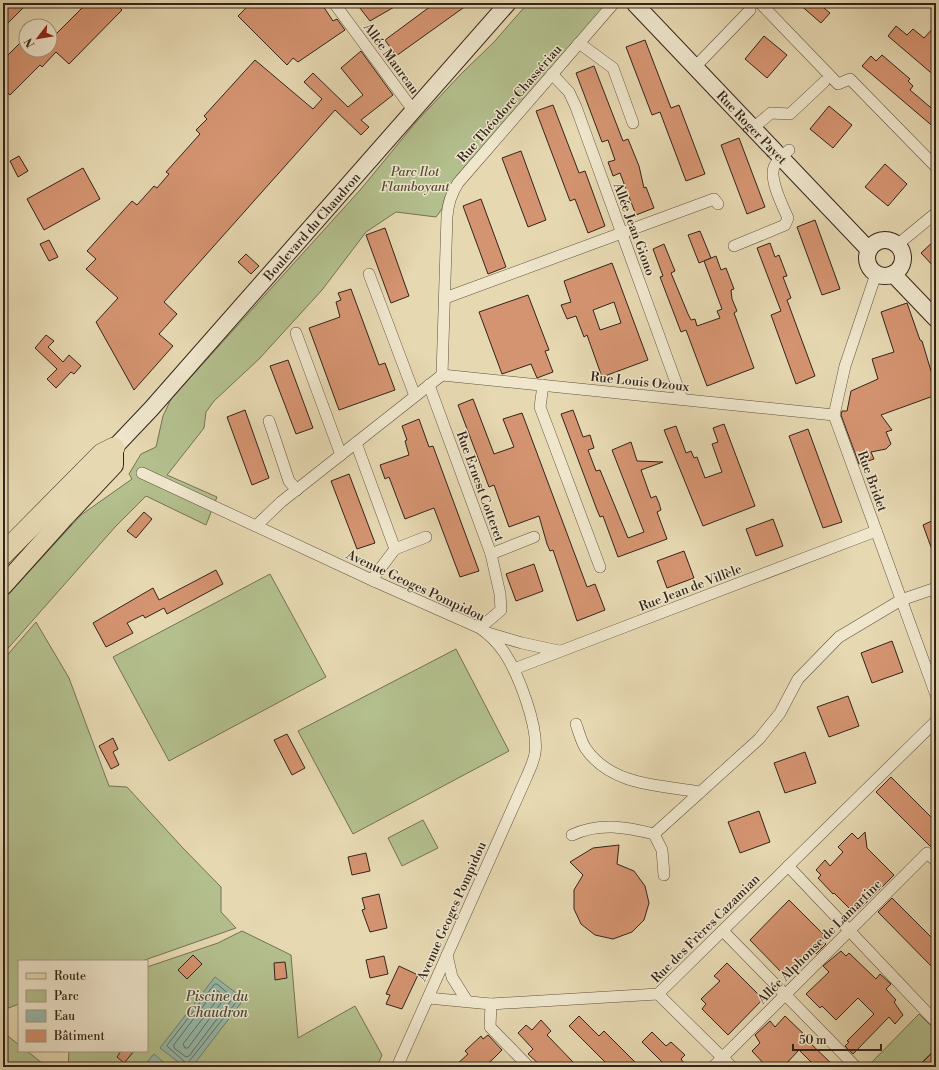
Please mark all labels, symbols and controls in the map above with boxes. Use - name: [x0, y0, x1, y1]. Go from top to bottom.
- north arrow: [18, 18, 58, 58]
- street label: Allée Maureau: [359, 19, 423, 98]
- text: N: [22, 35, 39, 50]
- street label: Rue Théodore Chassériau: [454, 41, 566, 166]
- street label: Rue Roger Payet: [713, 88, 790, 168]
- park label: Parc Ilot Flamboyant: [381, 164, 450, 195]
- street label: Boulevard du Chaudron: [260, 169, 364, 285]
- street label: Allée Jean Giono: [609, 180, 658, 278]
- street label: Rue Louis Ozoux: [590, 369, 691, 395]
- street label: Rue Ernest Cotteret: [453, 429, 508, 544]
- street label: Rue Bridet: [854, 449, 891, 514]
- street label: Avenue Geoges Pompidou: [343, 546, 488, 625]
- street label: Rue Jean de Villèle: [637, 561, 744, 615]
- street label: Avenue Geoges Pompidou: [413, 839, 490, 985]
- street label: Rue des Frères Cazamian: [648, 871, 764, 986]
- street label: Allée Alphonse de Lamartine: [753, 876, 886, 1008]
- legend: [18, 960, 148, 1052]
- text: Route: [54, 969, 86, 984]
- water label: Piscine du Chaudron: [185, 988, 248, 1022]
- text: Parc: [54, 989, 79, 1004]
- text: Eau: [54, 1009, 75, 1024]
- scale bar: [793, 1026, 881, 1052]
- text: Bâtiment: [53, 1029, 105, 1044]
- text: 50 m: [799, 1033, 827, 1048]

